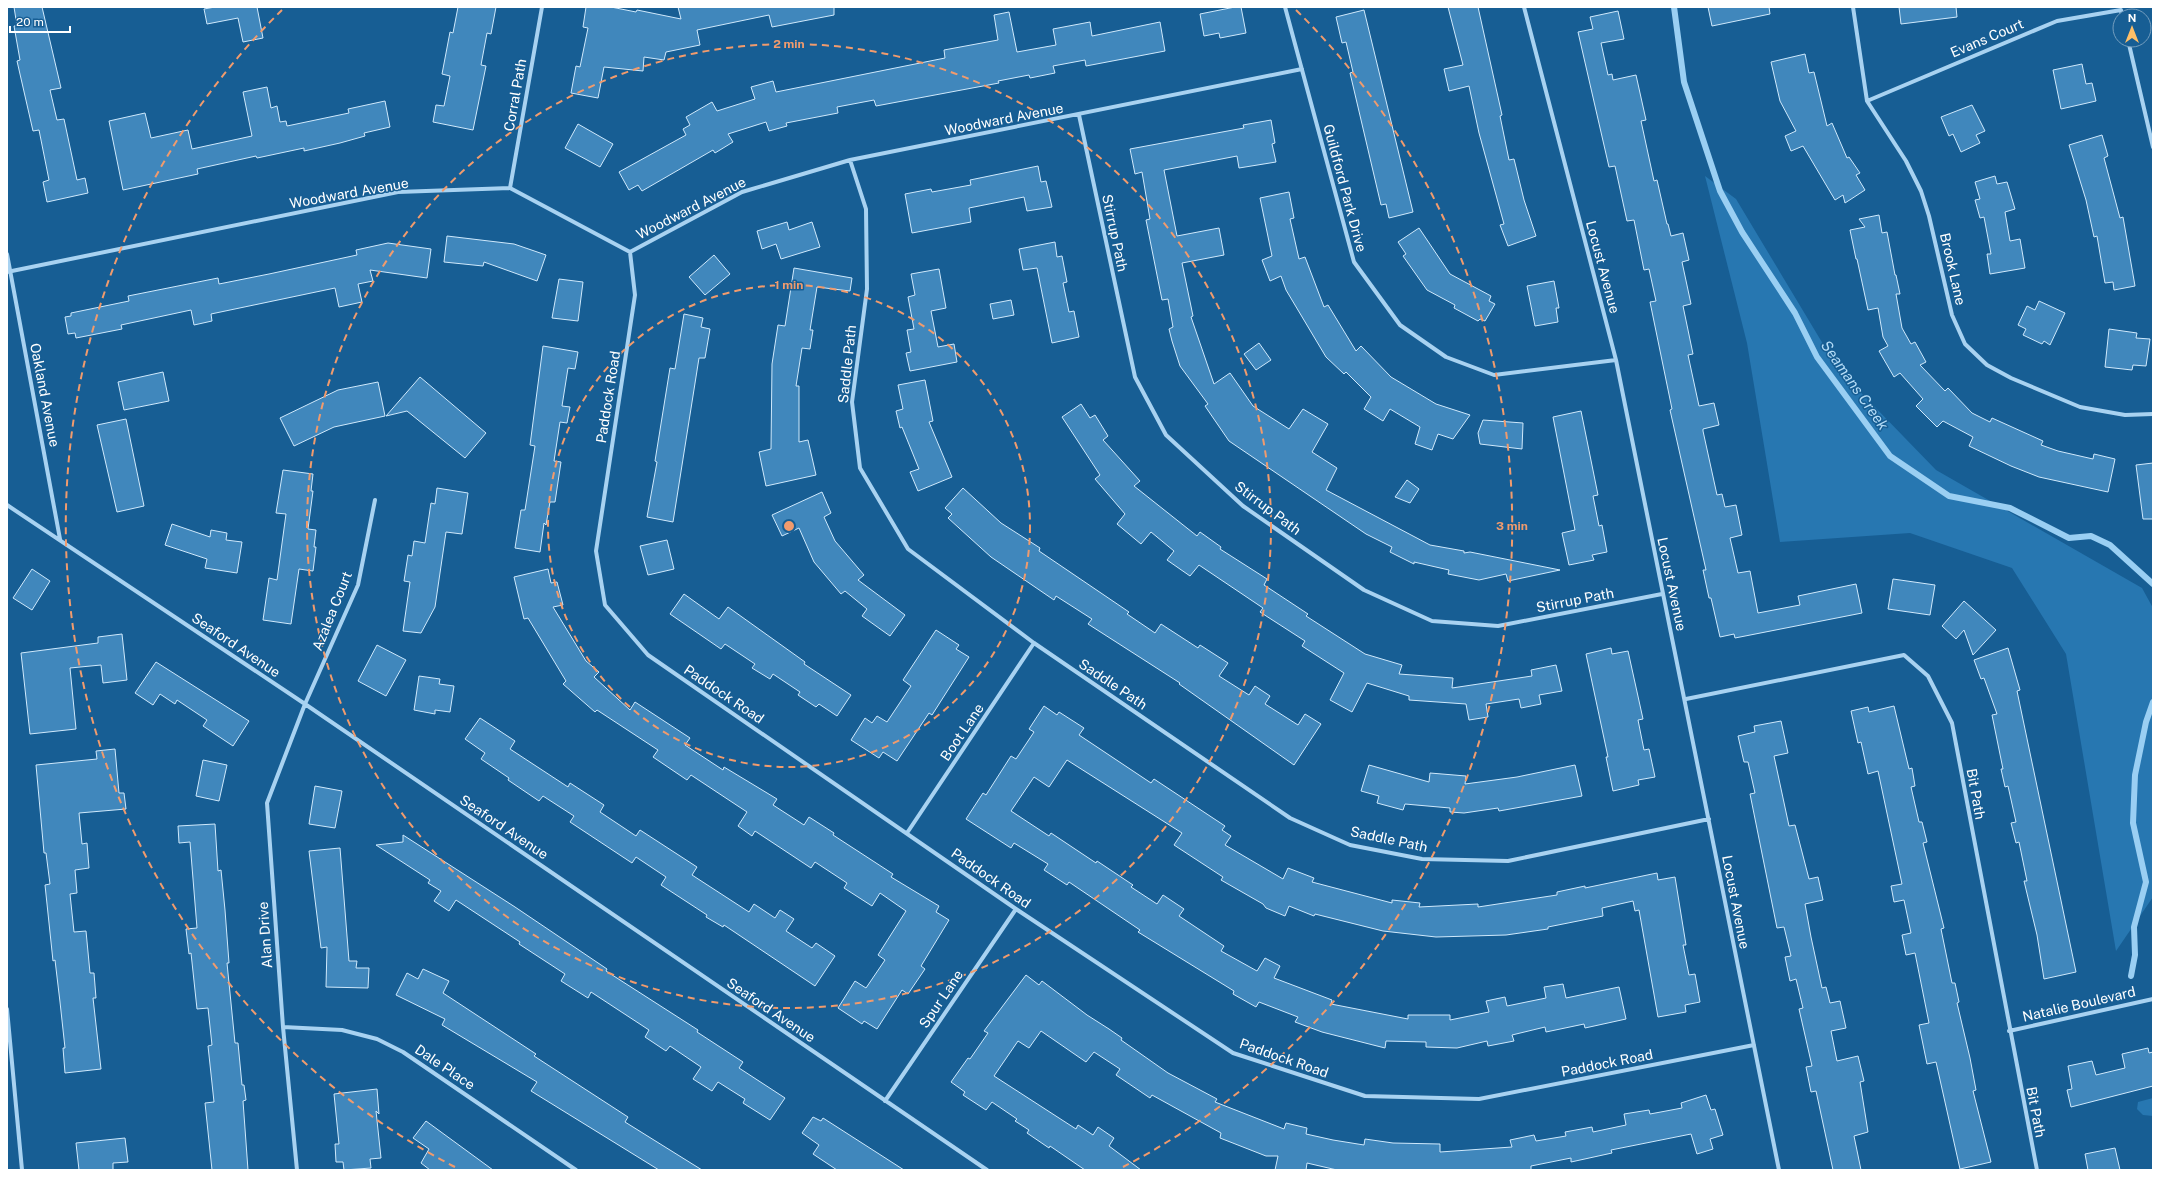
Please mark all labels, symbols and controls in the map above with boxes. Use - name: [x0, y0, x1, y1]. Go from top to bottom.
- scale bar: [10, 8, 70, 34]
- north arrow: [2112, 8, 2152, 48]
- text: N: [2128, 12, 2136, 24]
- text: 20 m: [16, 15, 44, 29]
- street label: Evans Court: [1948, 15, 2026, 61]
- text: 2 min: [773, 37, 805, 51]
- street label: Corral Path: [501, 57, 529, 133]
- street label: Woodward Avenue: [943, 100, 1065, 138]
- street label: Guildford Park Drive: [1320, 122, 1370, 254]
- street label: Woodward Avenue: [634, 173, 748, 243]
- street label: Woodward Avenue: [288, 175, 410, 211]
- street label: Stirrup Path: [1099, 193, 1131, 273]
- street label: Locust Avenue: [1583, 219, 1623, 315]
- street label: Brook Lane: [1937, 231, 1969, 307]
- text: 1 min: [775, 278, 803, 292]
- street label: Saddle Path: [835, 324, 859, 404]
- water label: Seamans Creek: [1818, 337, 1893, 434]
- street label: Oakland Avenue: [27, 342, 63, 448]
- street label: Paddock Road: [593, 350, 623, 444]
- street label: Stirrup Path: [1232, 478, 1304, 538]
- centre of rings: [782, 519, 796, 533]
- text: 3 min: [1496, 519, 1528, 533]
- street label: Locust Avenue: [1654, 536, 1690, 632]
- street label: Azalea Court: [309, 569, 355, 653]
- street label: Stirrup Path: [1535, 585, 1615, 615]
- street label: Seaford Avenue: [189, 609, 283, 681]
- street label: Saddle Path: [1076, 655, 1150, 713]
- street label: Paddock Road: [681, 661, 767, 727]
- street label: Boot Lane: [937, 700, 987, 764]
- street label: Bit Path: [1964, 767, 1988, 821]
- street label: Seaford Avenue: [457, 791, 551, 863]
- street label: Saddle Path: [1349, 823, 1429, 855]
- street label: Paddock Road: [948, 845, 1034, 911]
- street label: Locust Avenue: [1719, 854, 1753, 950]
- street label: Alan Drive: [255, 901, 275, 969]
- street label: Spur Lane: [916, 967, 966, 1031]
- street label: Seaford Avenue: [724, 974, 818, 1046]
- street label: Natalie Boulevard: [2021, 983, 2137, 1025]
- street label: Paddock Road: [1237, 1035, 1331, 1081]
- street label: Dale Place: [412, 1041, 478, 1093]
- street label: Paddock Road: [1560, 1046, 1654, 1080]
- street label: Bit Path: [2023, 1085, 2049, 1139]

